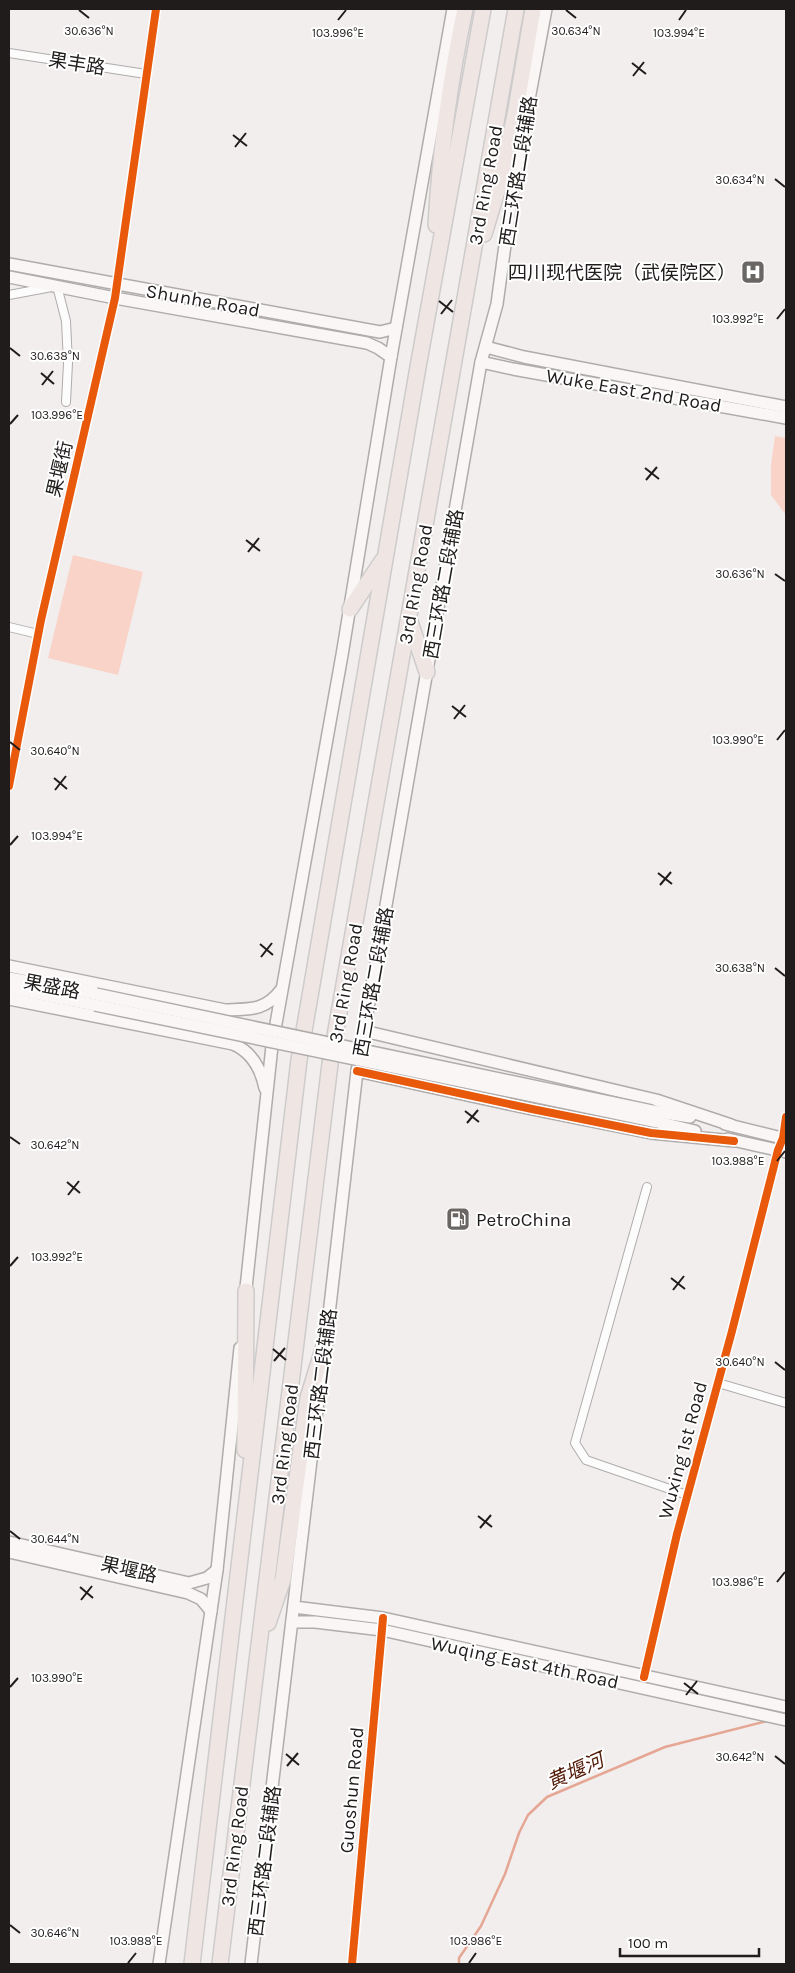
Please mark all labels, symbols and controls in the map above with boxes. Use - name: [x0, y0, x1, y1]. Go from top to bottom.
- text: 30.636°N: [64, 24, 114, 38]
- text: 30.634°N: [551, 24, 601, 38]
- text: 103.996°E: [312, 26, 364, 40]
- text: 103.994°E: [653, 26, 705, 40]
- street label: 果丰路: [47, 49, 107, 79]
- street label: 西三环路二段辅路: [496, 94, 542, 248]
- street label: 3rd Ring Road: [465, 123, 507, 247]
- text: 30.634°N: [715, 173, 765, 187]
- hospital icon: 四川现代医院（武侯院区）: [740, 259, 766, 285]
- place label: 四川现代医院（武侯院区）: [508, 262, 736, 284]
- street label: Shunhe Road: [144, 280, 262, 322]
- text: 103.992°E: [712, 312, 764, 326]
- text: 30.638°N: [30, 349, 80, 363]
- street label: Wuke East 2nd Road: [544, 365, 723, 417]
- text: 103.996°E: [31, 408, 83, 422]
- street label: 果堰街: [43, 439, 77, 499]
- street label: 西三环路二段辅路: [420, 507, 468, 661]
- street label: 3rd Ring Road: [395, 522, 437, 646]
- text: 30.636°N: [715, 567, 765, 581]
- text: 103.990°E: [712, 733, 764, 747]
- text: 30.640°N: [30, 744, 80, 758]
- text: 103.994°E: [31, 829, 83, 843]
- street label: 西三环路二段辅路: [350, 905, 398, 1059]
- street label: 3rd Ring Road: [325, 921, 367, 1045]
- text: 30.638°N: [715, 961, 765, 975]
- street label: 果盛路: [22, 971, 82, 1003]
- text: 30.642°N: [30, 1138, 80, 1152]
- text: 103.988°E: [712, 1154, 764, 1168]
- fuel station icon: PetroChina: [445, 1206, 471, 1232]
- place label: PetroChina: [476, 1209, 571, 1231]
- text: 103.992°E: [31, 1250, 83, 1264]
- street label: 西三环路二段辅路: [301, 1307, 341, 1461]
- text: 30.640°N: [715, 1355, 765, 1369]
- street label: Wuxing 1st Road: [654, 1379, 712, 1522]
- street label: 3rd Ring Road: [267, 1382, 303, 1506]
- text: 30.644°N: [31, 1532, 79, 1546]
- street label: 果堰路: [99, 1553, 159, 1587]
- text: 103.986°E: [712, 1575, 764, 1589]
- street label: Wuqing East 4th Road: [429, 1632, 621, 1694]
- text: 103.990°E: [31, 1671, 83, 1685]
- street label: Guoshun Road: [336, 1726, 368, 1854]
- water label: 黄堰河: [543, 1747, 611, 1794]
- text: 30.642°N: [715, 1750, 765, 1764]
- street label: 3rd Ring Road: [217, 1784, 253, 1908]
- street label: 西三环路二段辅路: [245, 1784, 285, 1938]
- text: 30.646°N: [30, 1926, 80, 1940]
- scale bar: [620, 1926, 759, 1958]
- text: 103.988°E: [110, 1934, 162, 1948]
- text: 103.986°E: [450, 1934, 502, 1948]
- text: 100 m: [628, 1934, 668, 1952]

